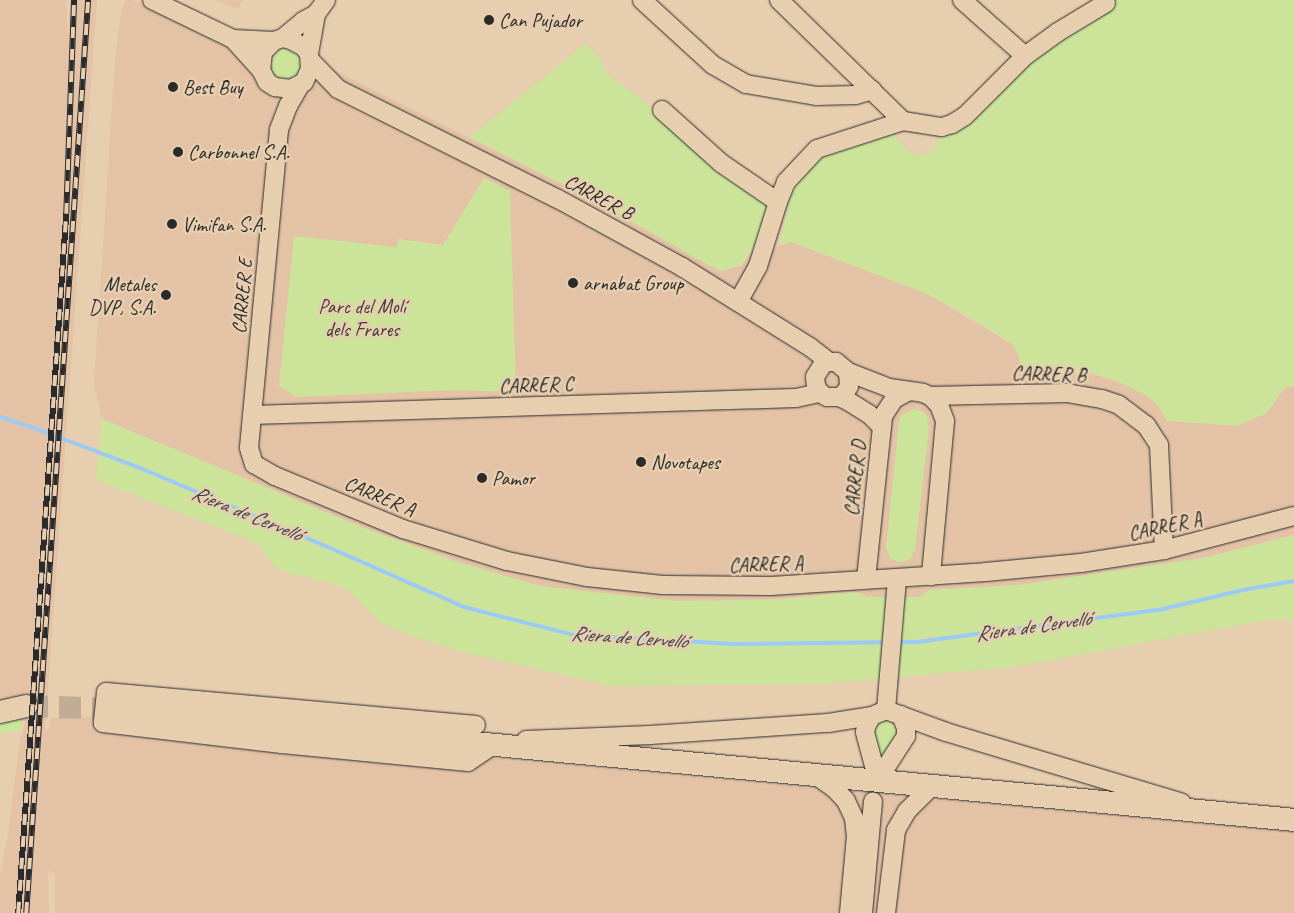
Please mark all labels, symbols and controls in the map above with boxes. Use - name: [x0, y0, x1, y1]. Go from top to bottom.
- place label: Can Pujador: [499, 8, 581, 32]
- marker: Can Pujador: [483, 14, 495, 26]
- place label: Best Buy: [183, 75, 243, 99]
- marker: Best Buy: [167, 81, 179, 93]
- place label: Carbonnel S.A.: [188, 140, 290, 164]
- marker: Carbonnel S.A.: [172, 146, 184, 158]
- street label: CARRER B: [560, 169, 638, 225]
- place label: Vimifan S.A.: [182, 212, 266, 236]
- marker: Vimifan S.A.: [166, 218, 178, 230]
- street label: CARRER E: [227, 258, 257, 334]
- place label: arnabat Group: [583, 271, 683, 295]
- place label: Metales DVP, S.A.: [89, 272, 156, 319]
- marker: arnabat Group: [567, 277, 579, 289]
- marker: Metales DVP, S.A.: [160, 289, 172, 301]
- park label: Parc del Molí dels Frares: [318, 295, 406, 342]
- street label: CARRER B: [1011, 361, 1087, 387]
- street label: CARRER C: [499, 372, 573, 398]
- street label: CARRER D: [839, 439, 871, 517]
- place label: Novotapes: [651, 450, 720, 474]
- marker: Novotapes: [635, 456, 647, 468]
- place label: Pamor: [492, 466, 535, 490]
- street label: CARRER A: [341, 471, 419, 521]
- marker: Pamor: [476, 472, 488, 484]
- water label: Riera de Cervelló: [188, 480, 306, 546]
- street label: CARRER A: [1126, 507, 1204, 545]
- street label: CARRER A: [728, 551, 804, 577]
- water label: Riera de Cervelló: [974, 605, 1092, 647]
- water label: Riera de Cervelló: [570, 620, 688, 654]

